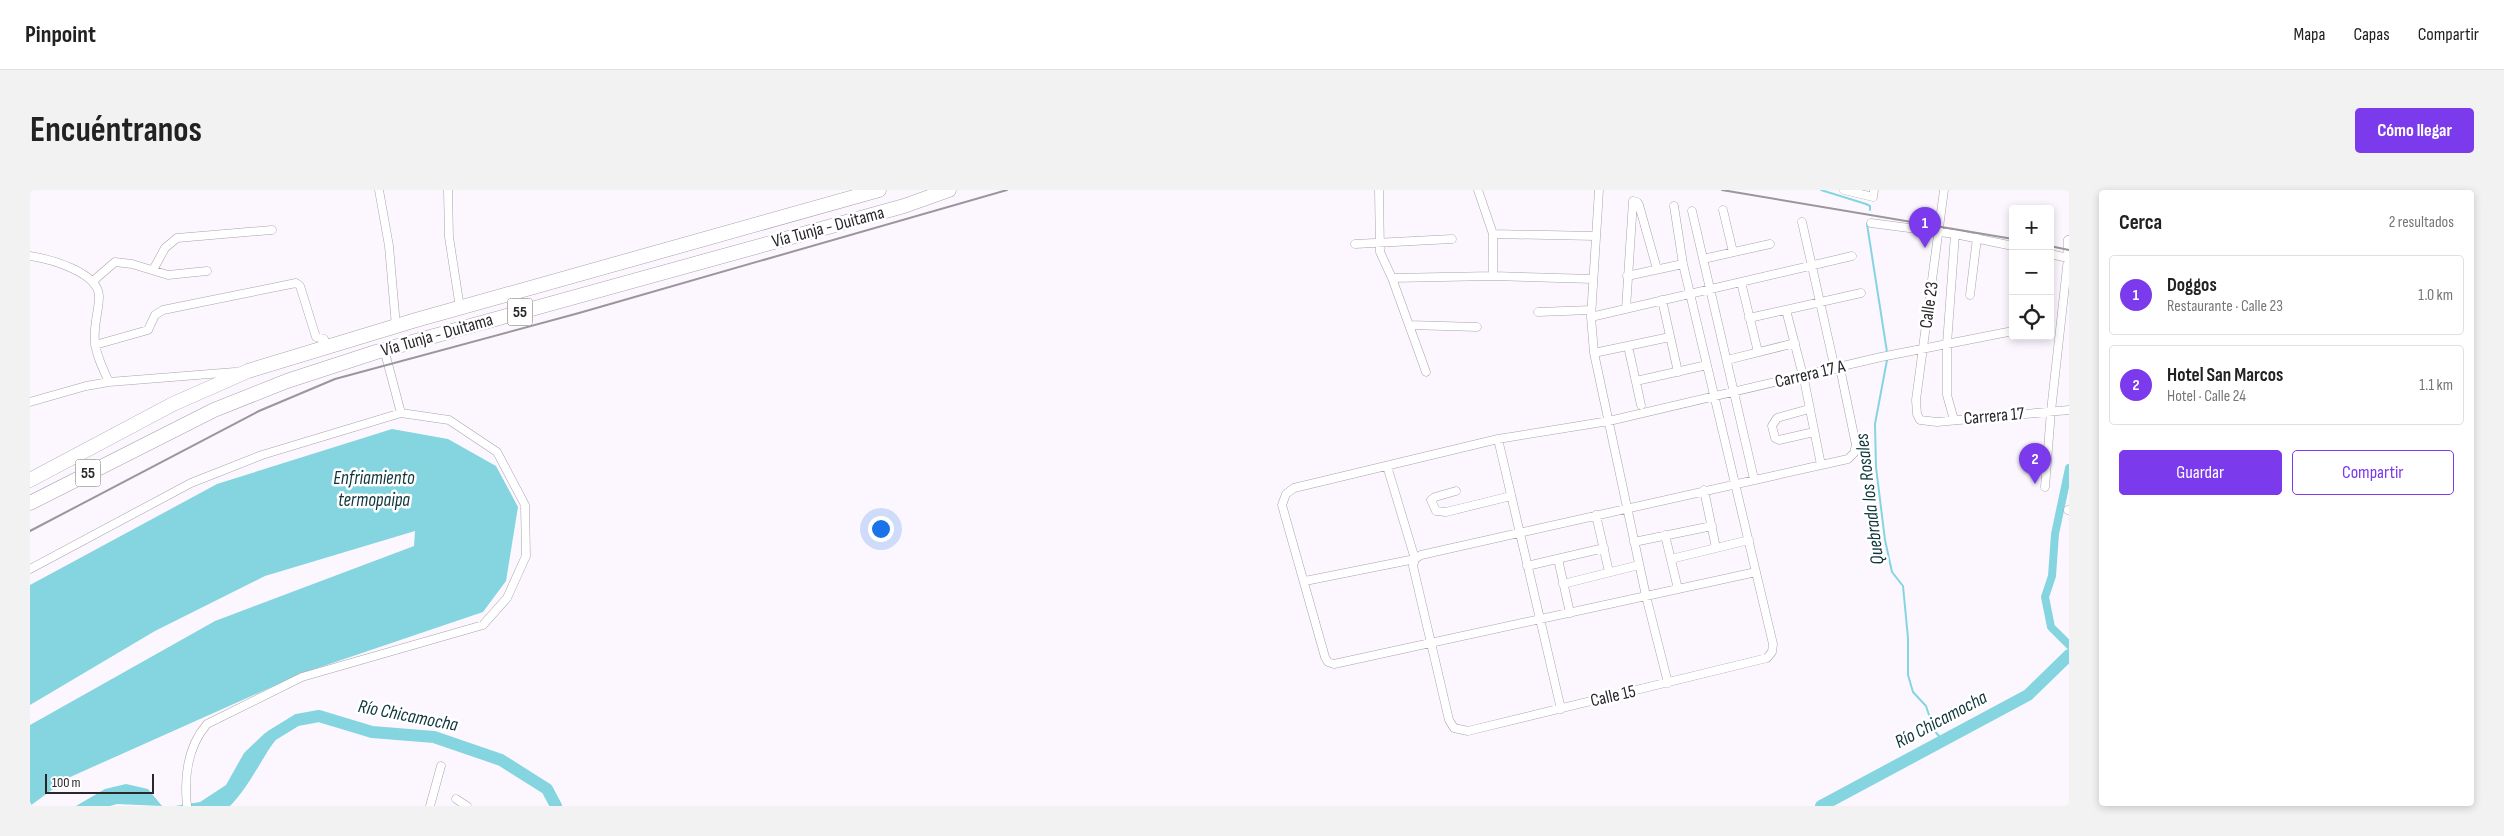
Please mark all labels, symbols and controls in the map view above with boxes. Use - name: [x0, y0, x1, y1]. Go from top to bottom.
- text: Pinpoint: [25, 20, 96, 49]
- text: Mapa: [2293, 24, 2325, 45]
- text: Capas: [2353, 24, 2390, 45]
- text: Compartir: [2418, 24, 2479, 45]
- button: Cómo llegar: [2355, 108, 2474, 153]
- text: Encuéntranos: [30, 109, 202, 152]
- street label: Vía Tunja - Duitama: [769, 202, 887, 252]
- map controls: [2009, 205, 2054, 340]
- button: +: [2009, 205, 2054, 250]
- pin: 1: [1909, 207, 1941, 248]
- text: Cerca: [2119, 210, 2162, 235]
- text: 2 resultados: [2389, 213, 2454, 232]
- button: −: [2009, 250, 2054, 295]
- text: Doggos: [2167, 274, 2217, 297]
- street label: Calle 23: [1915, 280, 1943, 330]
- text: 1: [2133, 286, 2139, 305]
- text: 1.0 km: [2418, 286, 2453, 305]
- button: locate: [2009, 295, 2054, 340]
- text: Restaurante · Calle 23: [2167, 297, 2283, 316]
- road number: 55: [508, 298, 532, 326]
- street label: Vía Tunja - Duitama: [379, 309, 495, 361]
- street label: Carrera 17 A: [1773, 356, 1847, 392]
- text: Hotel San Marcos: [2167, 364, 2283, 387]
- text: 2: [2132, 376, 2140, 395]
- text: 1.1 km: [2419, 376, 2453, 395]
- text: Hotel · Calle 24: [2167, 387, 2246, 406]
- street label: Carrera 17: [1963, 403, 2026, 429]
- water label: Quebrada los Rosales: [1850, 432, 1889, 566]
- pin: 2: [2019, 443, 2051, 484]
- button: Guardar: [2119, 450, 2282, 495]
- button: Compartir: [2292, 450, 2454, 495]
- road number: 55: [76, 460, 100, 486]
- water label: Enfriamiento termopaipa: [333, 467, 415, 512]
- your location: [868, 516, 894, 542]
- street label: Calle 15: [1588, 681, 1638, 711]
- water label: Río Chicamocha: [1891, 686, 1991, 754]
- water label: Río Chicamocha: [356, 695, 460, 737]
- scale bar: [45, 771, 154, 794]
- text: 100 m: [52, 774, 81, 791]

